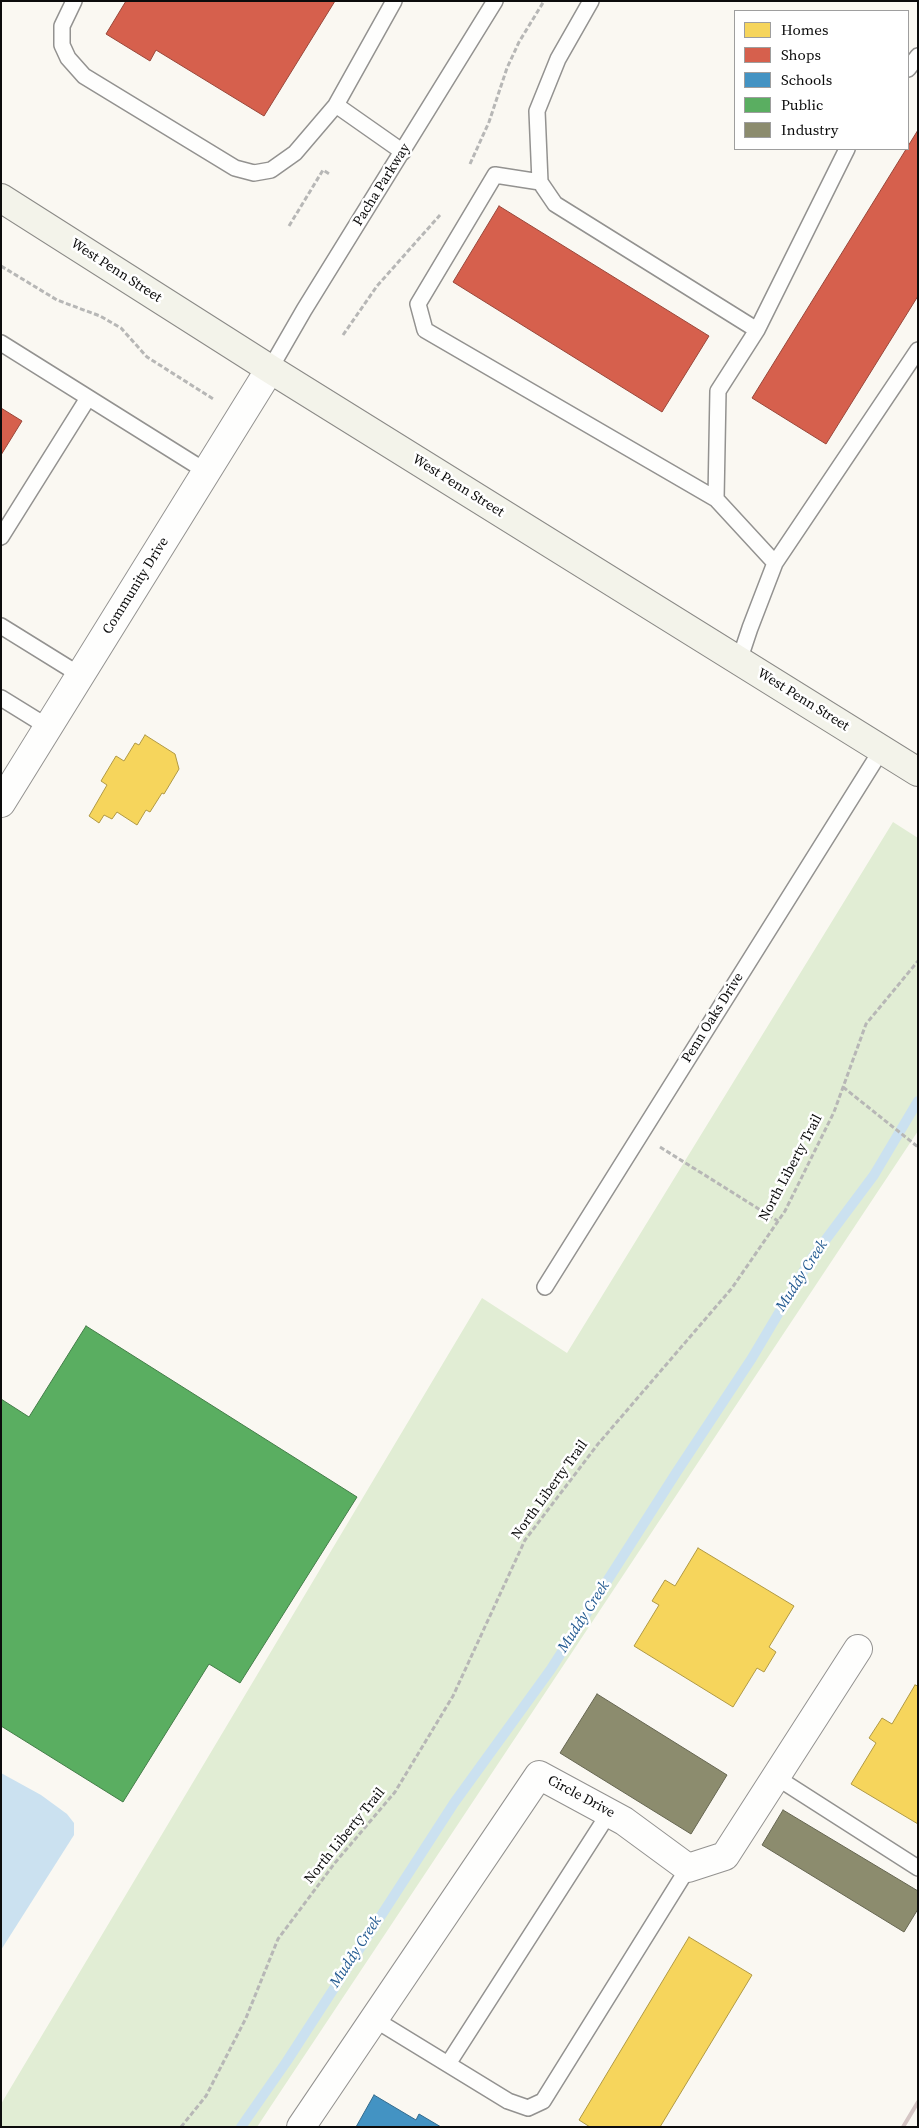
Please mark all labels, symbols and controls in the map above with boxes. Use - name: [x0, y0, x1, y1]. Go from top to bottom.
- legend: [734, 10, 909, 150]
- text: Homes: [781, 19, 828, 40]
- text: Shops: [781, 44, 821, 65]
- text: Schools: [781, 69, 832, 90]
- text: Public: [781, 94, 823, 115]
- text: Industry: [781, 119, 838, 140]
- street label: Pacha Parkway: [350, 141, 414, 229]
- street label: West Penn Street: [67, 235, 165, 307]
- street label: West Penn Street: [409, 451, 507, 521]
- street label: Community Drive: [99, 534, 173, 638]
- street label: West Penn Street: [754, 665, 852, 735]
- street label: Penn Oaks Drive: [679, 970, 747, 1066]
- street label: North Liberty Trail: [756, 1112, 826, 1224]
- water label: Muddy Creek: [772, 1237, 832, 1315]
- street label: North Liberty Trail: [508, 1437, 592, 1543]
- water label: Muddy Creek: [554, 1578, 614, 1656]
- street label: Circle Drive: [544, 1772, 618, 1822]
- street label: North Liberty Trail: [301, 1785, 389, 1887]
- water label: Muddy Creek: [326, 1913, 386, 1991]

